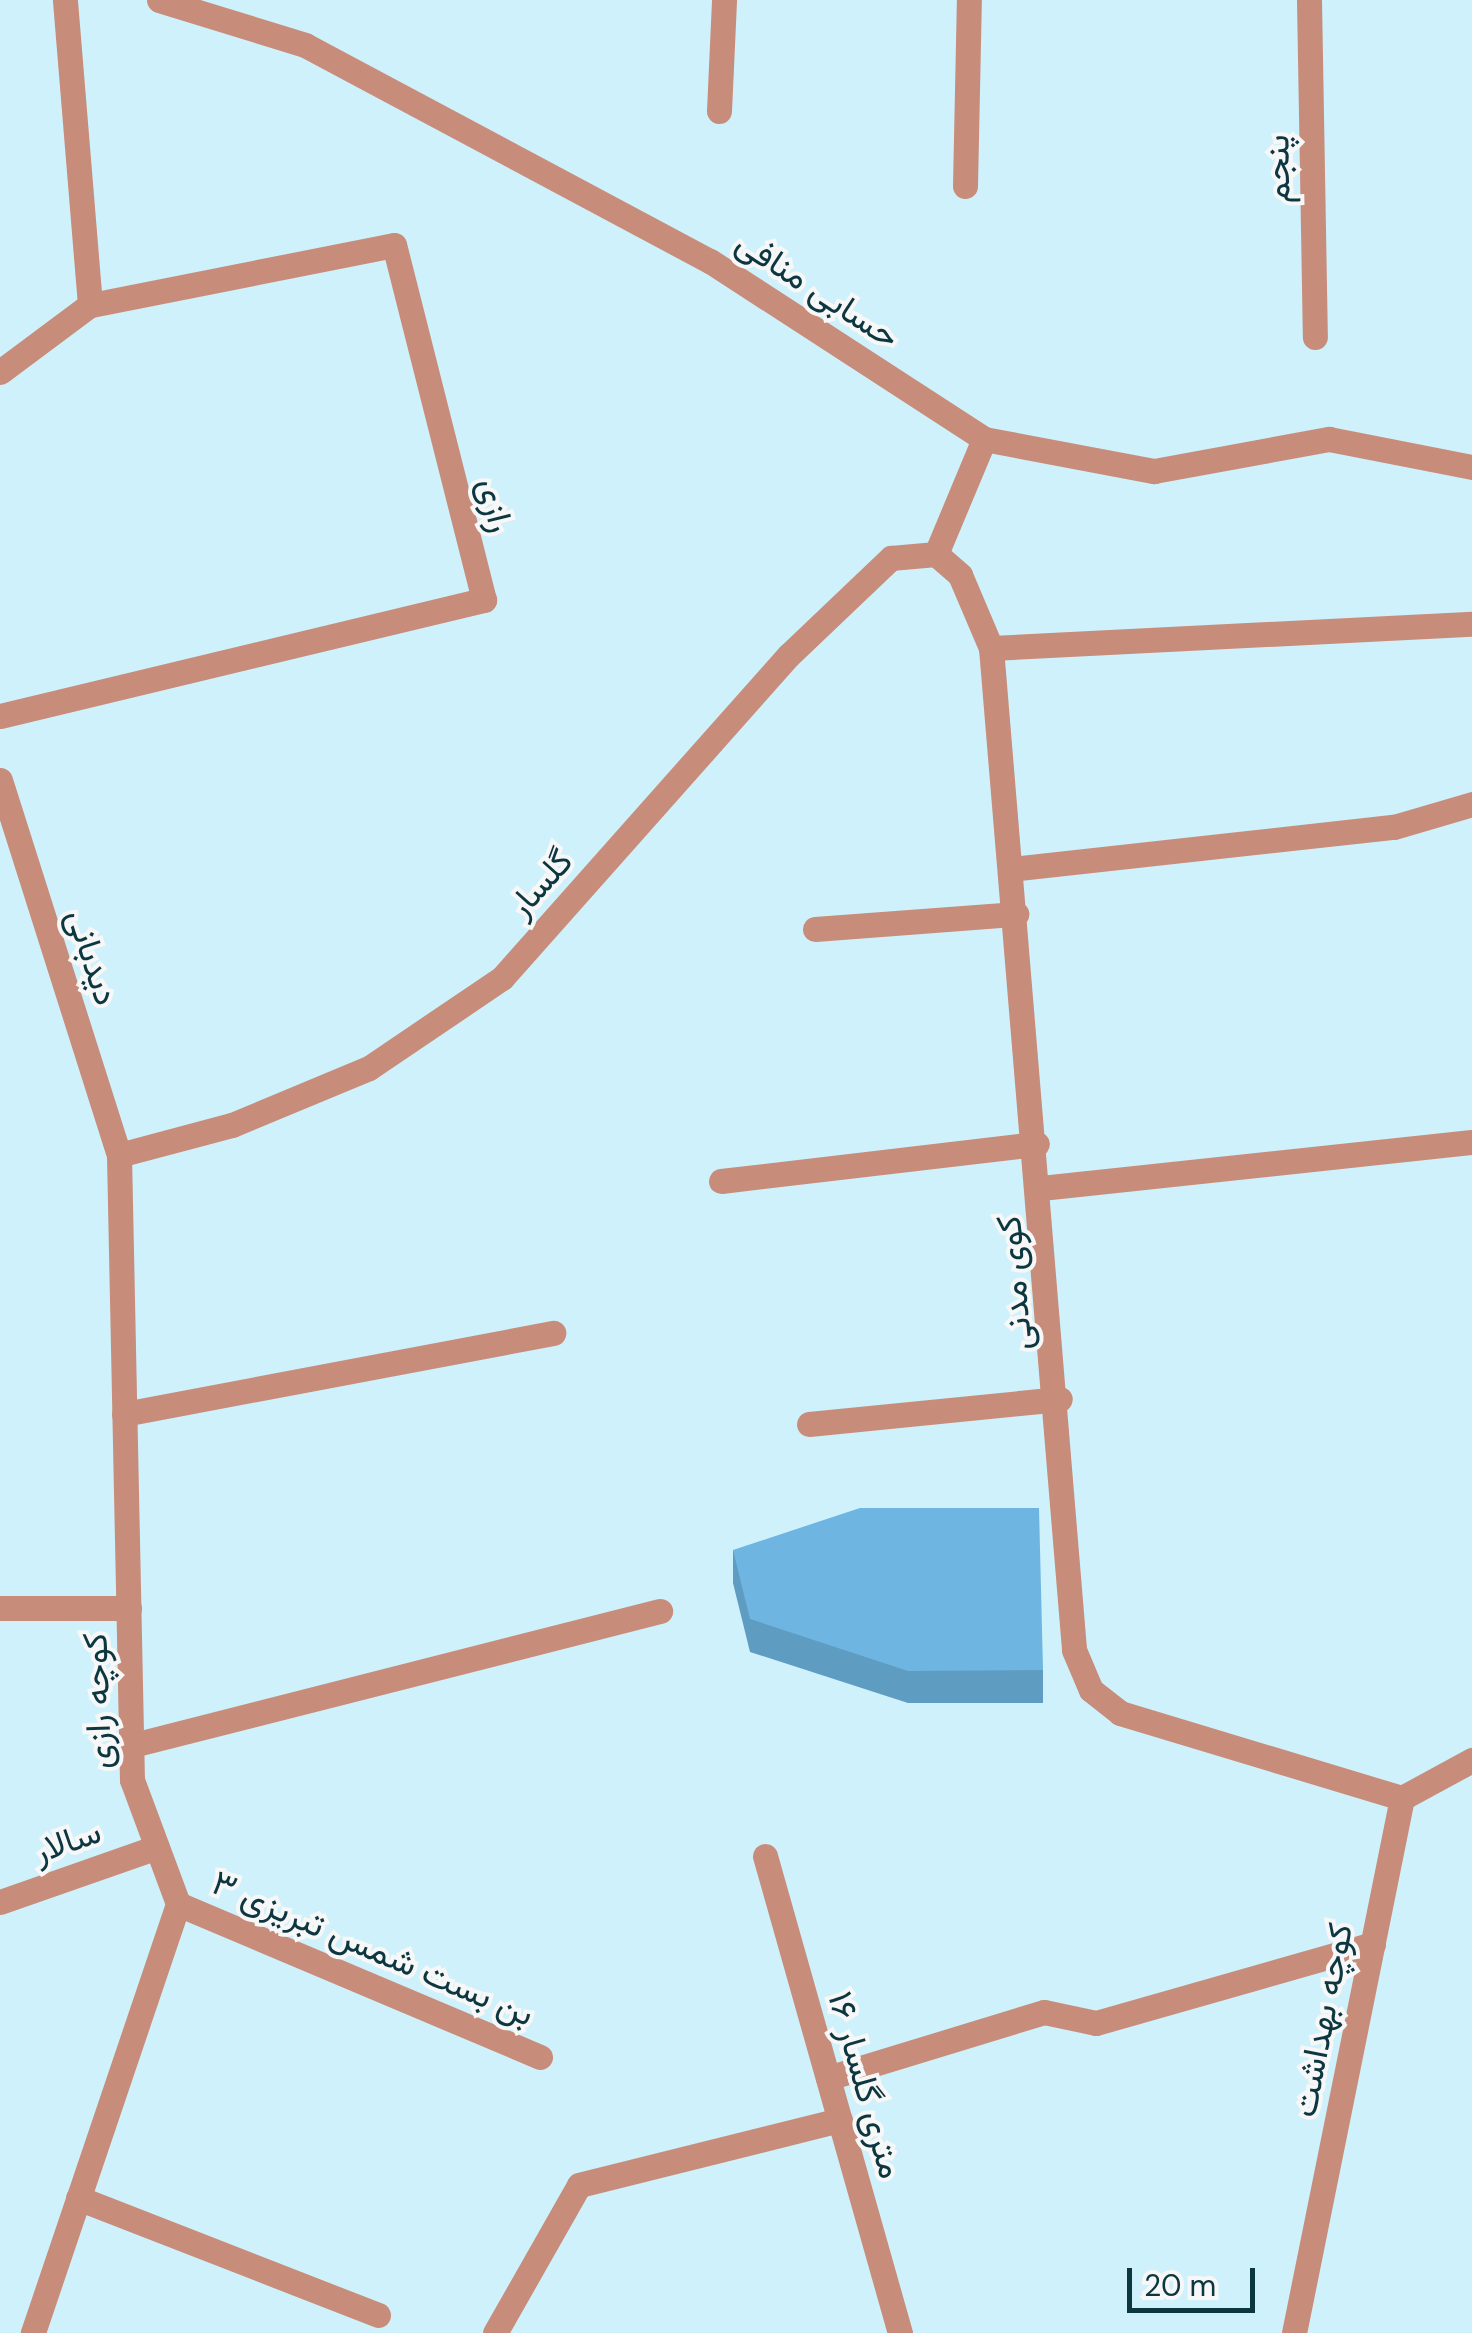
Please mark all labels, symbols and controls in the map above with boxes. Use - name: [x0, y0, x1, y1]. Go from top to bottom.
- street label: پنجم: [1255, 134, 1299, 204]
- street label: حسابی منافی: [729, 221, 907, 357]
- street label: رازی: [469, 474, 523, 536]
- street label: گلسار: [499, 840, 581, 926]
- street label: دیدبانی: [58, 904, 128, 1010]
- street label: کوی مدنی: [987, 1214, 1041, 1352]
- street label: کوچه رازی: [74, 1632, 120, 1770]
- street label: سالار: [28, 1810, 106, 1872]
- street label: بن بست شمس تبریزی ۳: [206, 1861, 540, 2035]
- street label: کوچه بهداشت: [1283, 1919, 1361, 2121]
- street label: ۱۶ متری گلسار: [819, 1987, 913, 2183]
- scale bar: [1132, 2248, 1260, 2310]
- text: 20 m: [1144, 2266, 1216, 2305]

